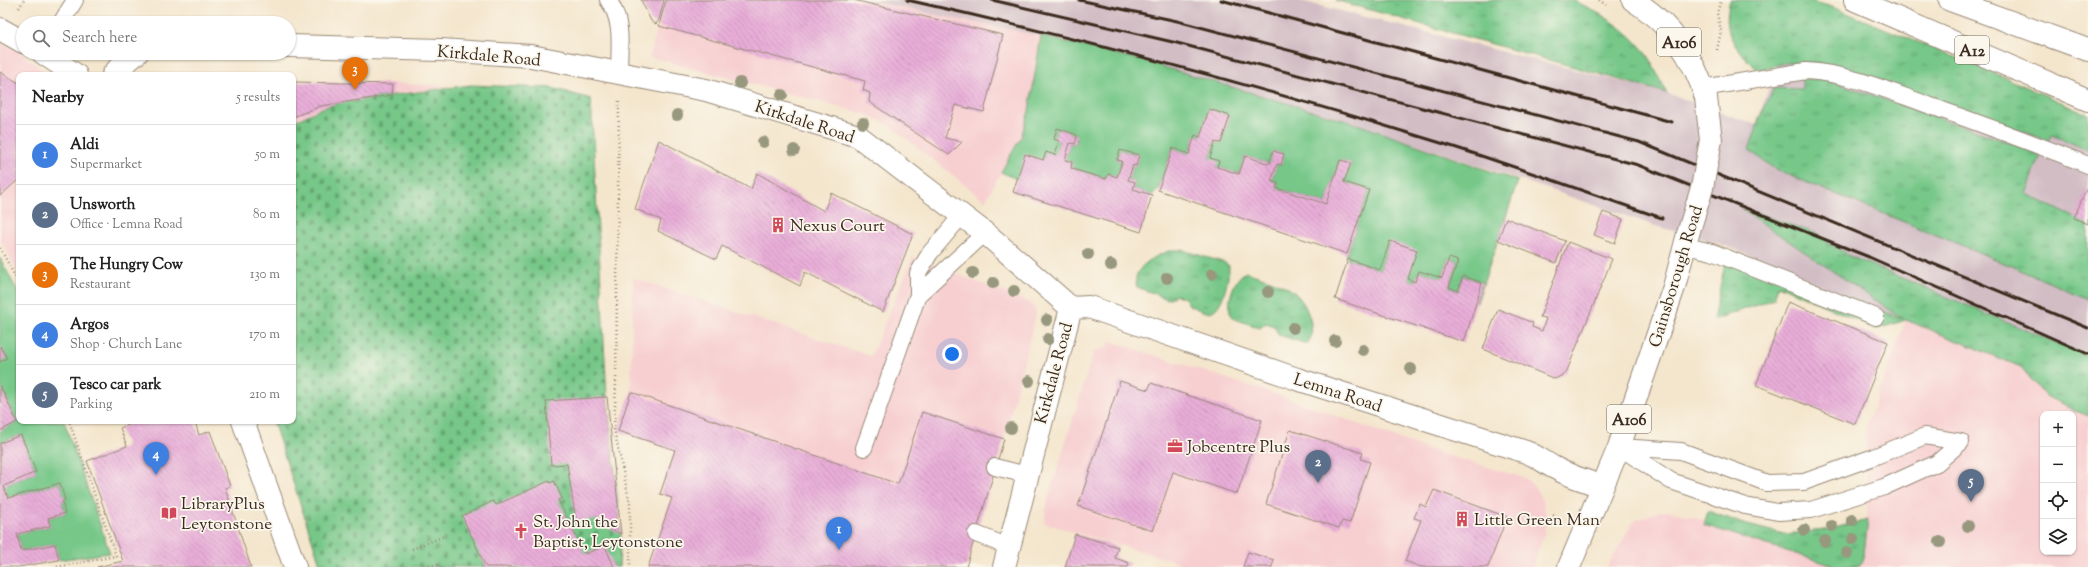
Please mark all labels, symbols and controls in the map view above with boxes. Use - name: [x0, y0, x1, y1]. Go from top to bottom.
- search box: [16, 16, 296, 60]
- icon: search: [30, 27, 52, 49]
- text: Search here: [62, 28, 137, 49]
- road number: A106: [1657, 28, 1701, 56]
- road number: A12: [1955, 36, 1989, 64]
- street label: Kirkdale Road: [436, 41, 542, 74]
- pin: 3: [342, 57, 368, 90]
- text: Nearby: [32, 86, 84, 110]
- text: 5 results: [236, 89, 280, 107]
- street label: Kirkdale Road: [751, 95, 858, 151]
- text: Aldi: [70, 135, 99, 156]
- text: 1: [43, 146, 47, 164]
- text: 50 m: [255, 146, 280, 164]
- text: Supermarket: [70, 156, 142, 174]
- text: Unsworth: [70, 195, 136, 216]
- street label: Gainsborough Road: [1644, 202, 1710, 351]
- text: 2: [42, 206, 48, 224]
- text: 80 m: [253, 206, 280, 224]
- place label: Nexus Court: [790, 215, 885, 239]
- text: Office · Lemna Road: [70, 216, 183, 234]
- building icon: Nexus Court: [769, 216, 787, 234]
- text: The Hungry Cow: [70, 255, 183, 276]
- text: 3: [42, 266, 48, 284]
- text: 130 m: [250, 266, 280, 284]
- text: Restaurant: [70, 276, 131, 294]
- text: Argos: [70, 315, 109, 336]
- street label: Kirkdale Road: [1030, 320, 1080, 427]
- text: 4: [42, 326, 48, 344]
- text: 170 m: [249, 326, 280, 344]
- text: Shop · Church Lane: [70, 336, 182, 354]
- your location: [942, 344, 962, 364]
- street label: Lemna Road: [1290, 368, 1385, 420]
- text: Tesco car park: [70, 375, 161, 396]
- text: 5: [43, 386, 47, 404]
- text: 210 m: [249, 386, 280, 404]
- text: Parking: [70, 396, 112, 414]
- road number: A106: [1607, 405, 1651, 433]
- map controls: [2040, 411, 2076, 555]
- button: +: [2040, 411, 2076, 447]
- place label: Jobcentre Plus: [1186, 436, 1291, 460]
- office icon: Jobcentre Plus: [1166, 437, 1184, 455]
- pin: 4: [143, 442, 169, 475]
- button: −: [2040, 447, 2076, 483]
- pin: 2: [1305, 450, 1331, 483]
- pin: 5: [1958, 469, 1984, 502]
- button: locate: [2040, 483, 2076, 519]
- place label: LibraryPlus Leytonstone: [181, 493, 272, 537]
- library icon: LibraryPlus Leytonstone: [160, 504, 178, 522]
- place label: Little Green Man: [1474, 509, 1600, 533]
- building icon: Little Green Man: [1453, 510, 1471, 528]
- place label: St. John the Baptist, Leytonstone: [533, 511, 683, 555]
- pin: 1: [826, 517, 852, 550]
- button: layers: [2040, 519, 2076, 555]
- church icon: St. John the Baptist, Leytonstone: [512, 522, 530, 540]

